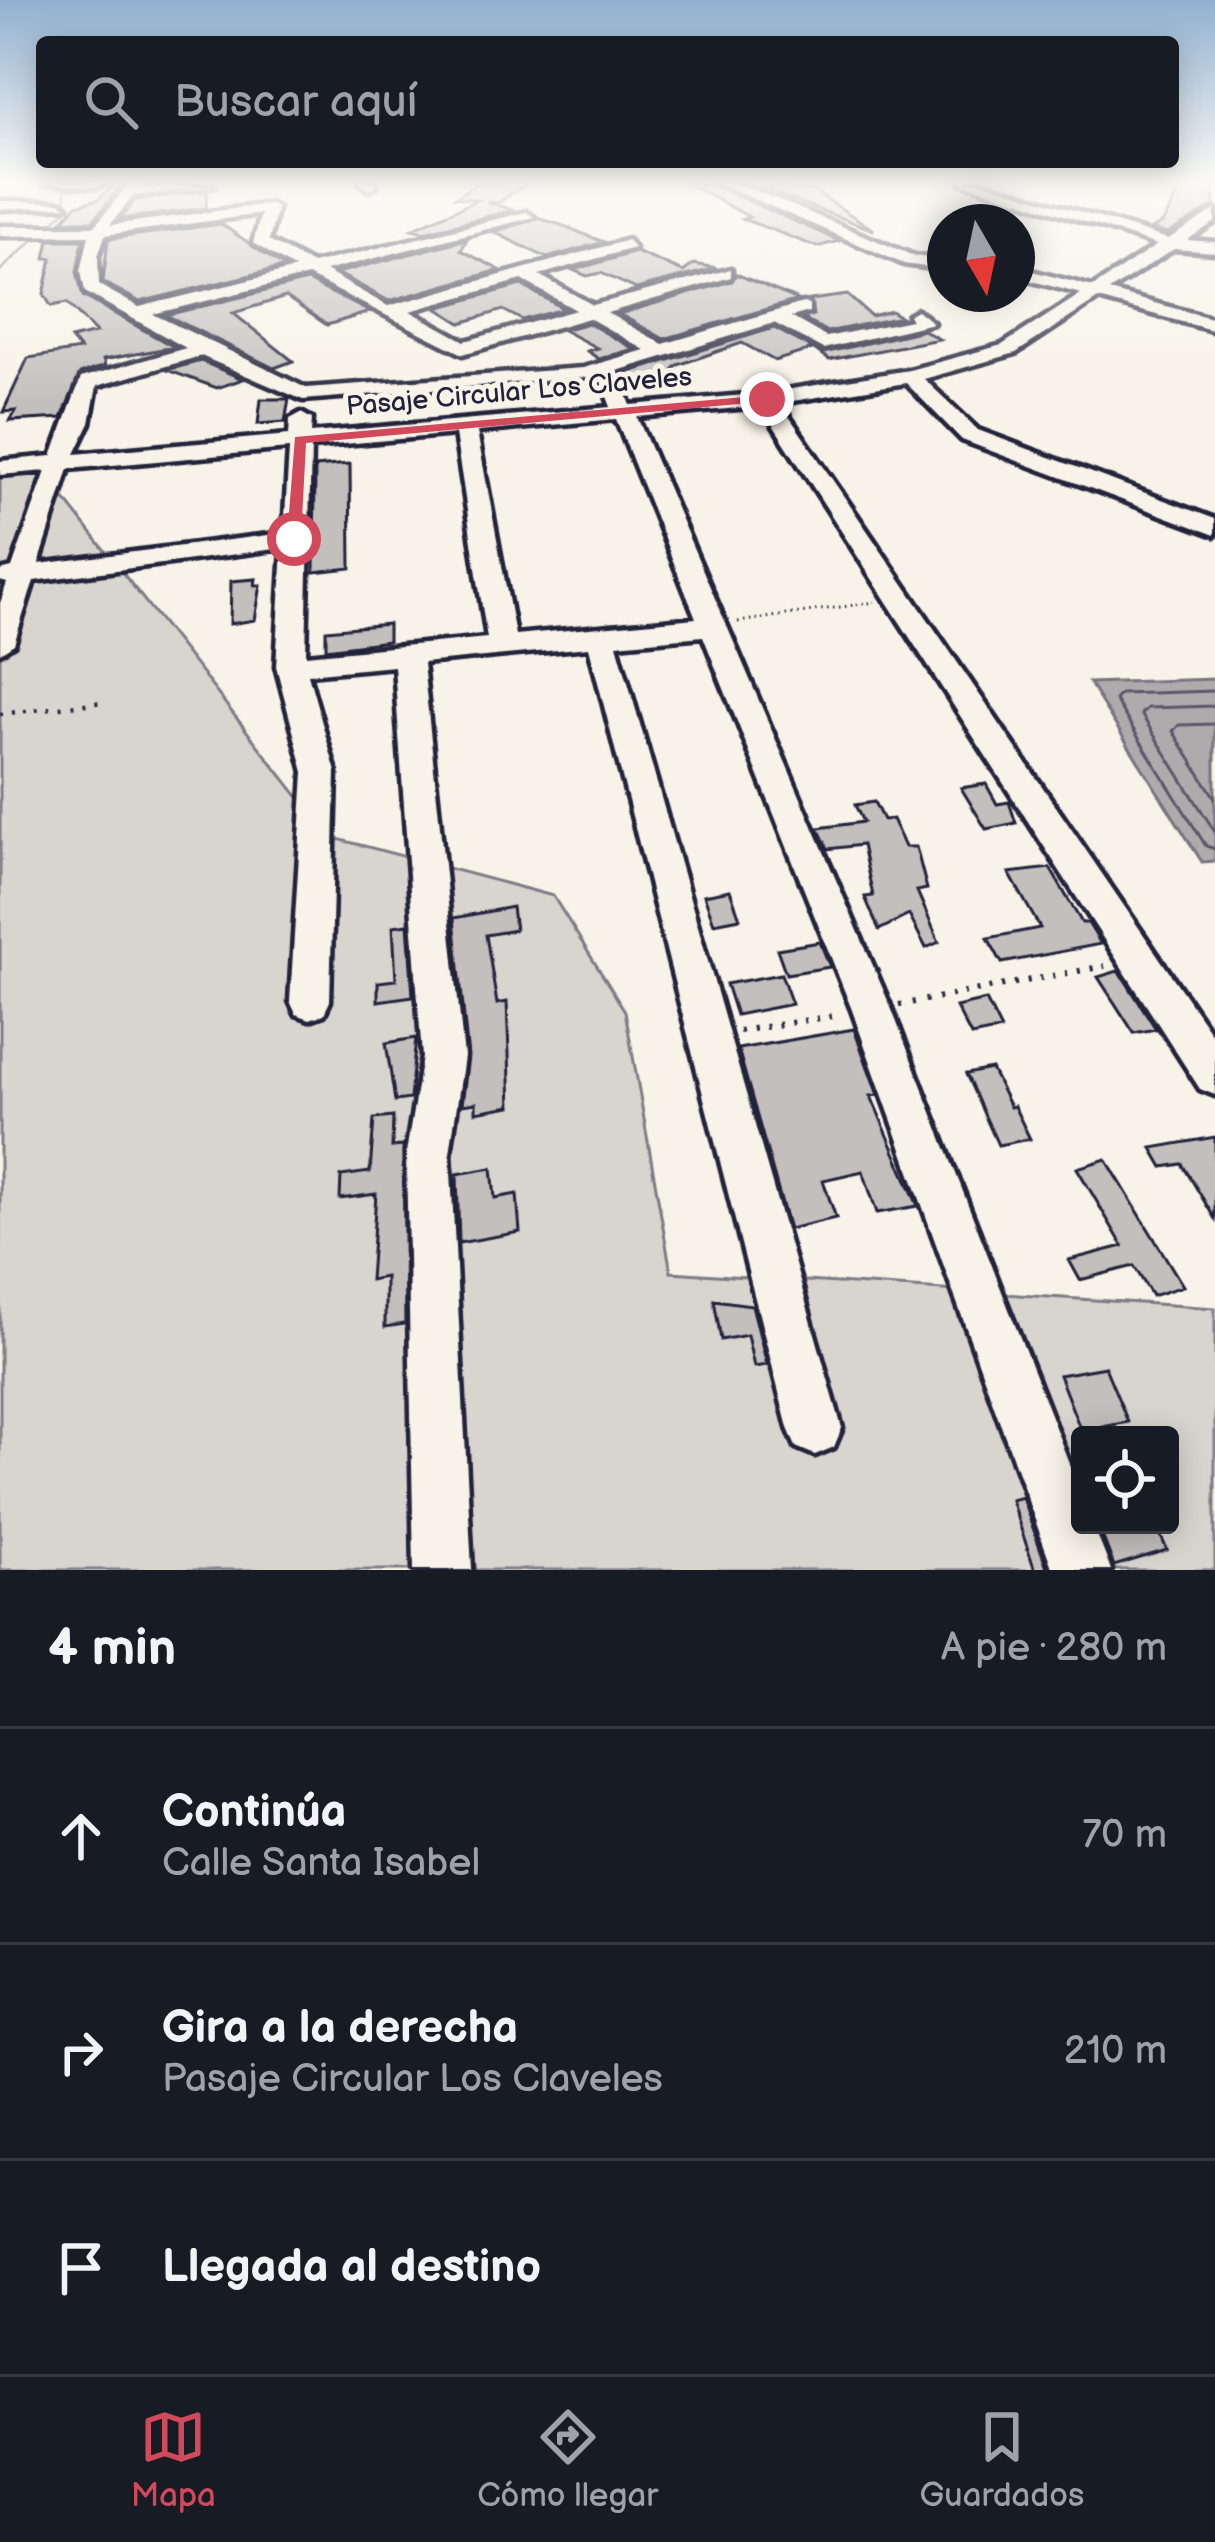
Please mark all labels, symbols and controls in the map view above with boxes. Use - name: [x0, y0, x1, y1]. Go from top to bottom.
- search box: [36, 36, 1179, 168]
- icon: search: [78, 69, 144, 135]
- text: Buscar aquí: [174, 75, 417, 130]
- north arrow: [927, 204, 1035, 312]
- street label: Pasaje Circular Los Claveles: [345, 361, 693, 423]
- route end: [740, 372, 794, 426]
- route start: [267, 512, 321, 566]
- map controls: [1071, 1426, 1179, 1534]
- button: locate: [1071, 1426, 1179, 1534]
- text: 4 min: [48, 1618, 176, 1679]
- text: A pie · 280 m: [941, 1625, 1167, 1672]
- text: Continúa: [162, 1785, 346, 1840]
- icon: ahead: [48, 1803, 114, 1869]
- text: 70 m: [1082, 1812, 1167, 1859]
- text: Calle Santa Isabel: [162, 1840, 480, 1887]
- text: Gira a la derecha: [162, 2001, 518, 2056]
- icon: right: [48, 2019, 114, 2085]
- text: 210 m: [1064, 2028, 1167, 2075]
- text: Pasaje Circular Los Claveles: [162, 2056, 663, 2103]
- icon: arrive: [48, 2235, 114, 2301]
- text: Llegada al destino: [162, 2240, 541, 2295]
- tab: Mapa: [131, 2404, 216, 2516]
- tab: Cómo llegar: [477, 2404, 658, 2516]
- tab: Guardados: [920, 2404, 1084, 2516]

